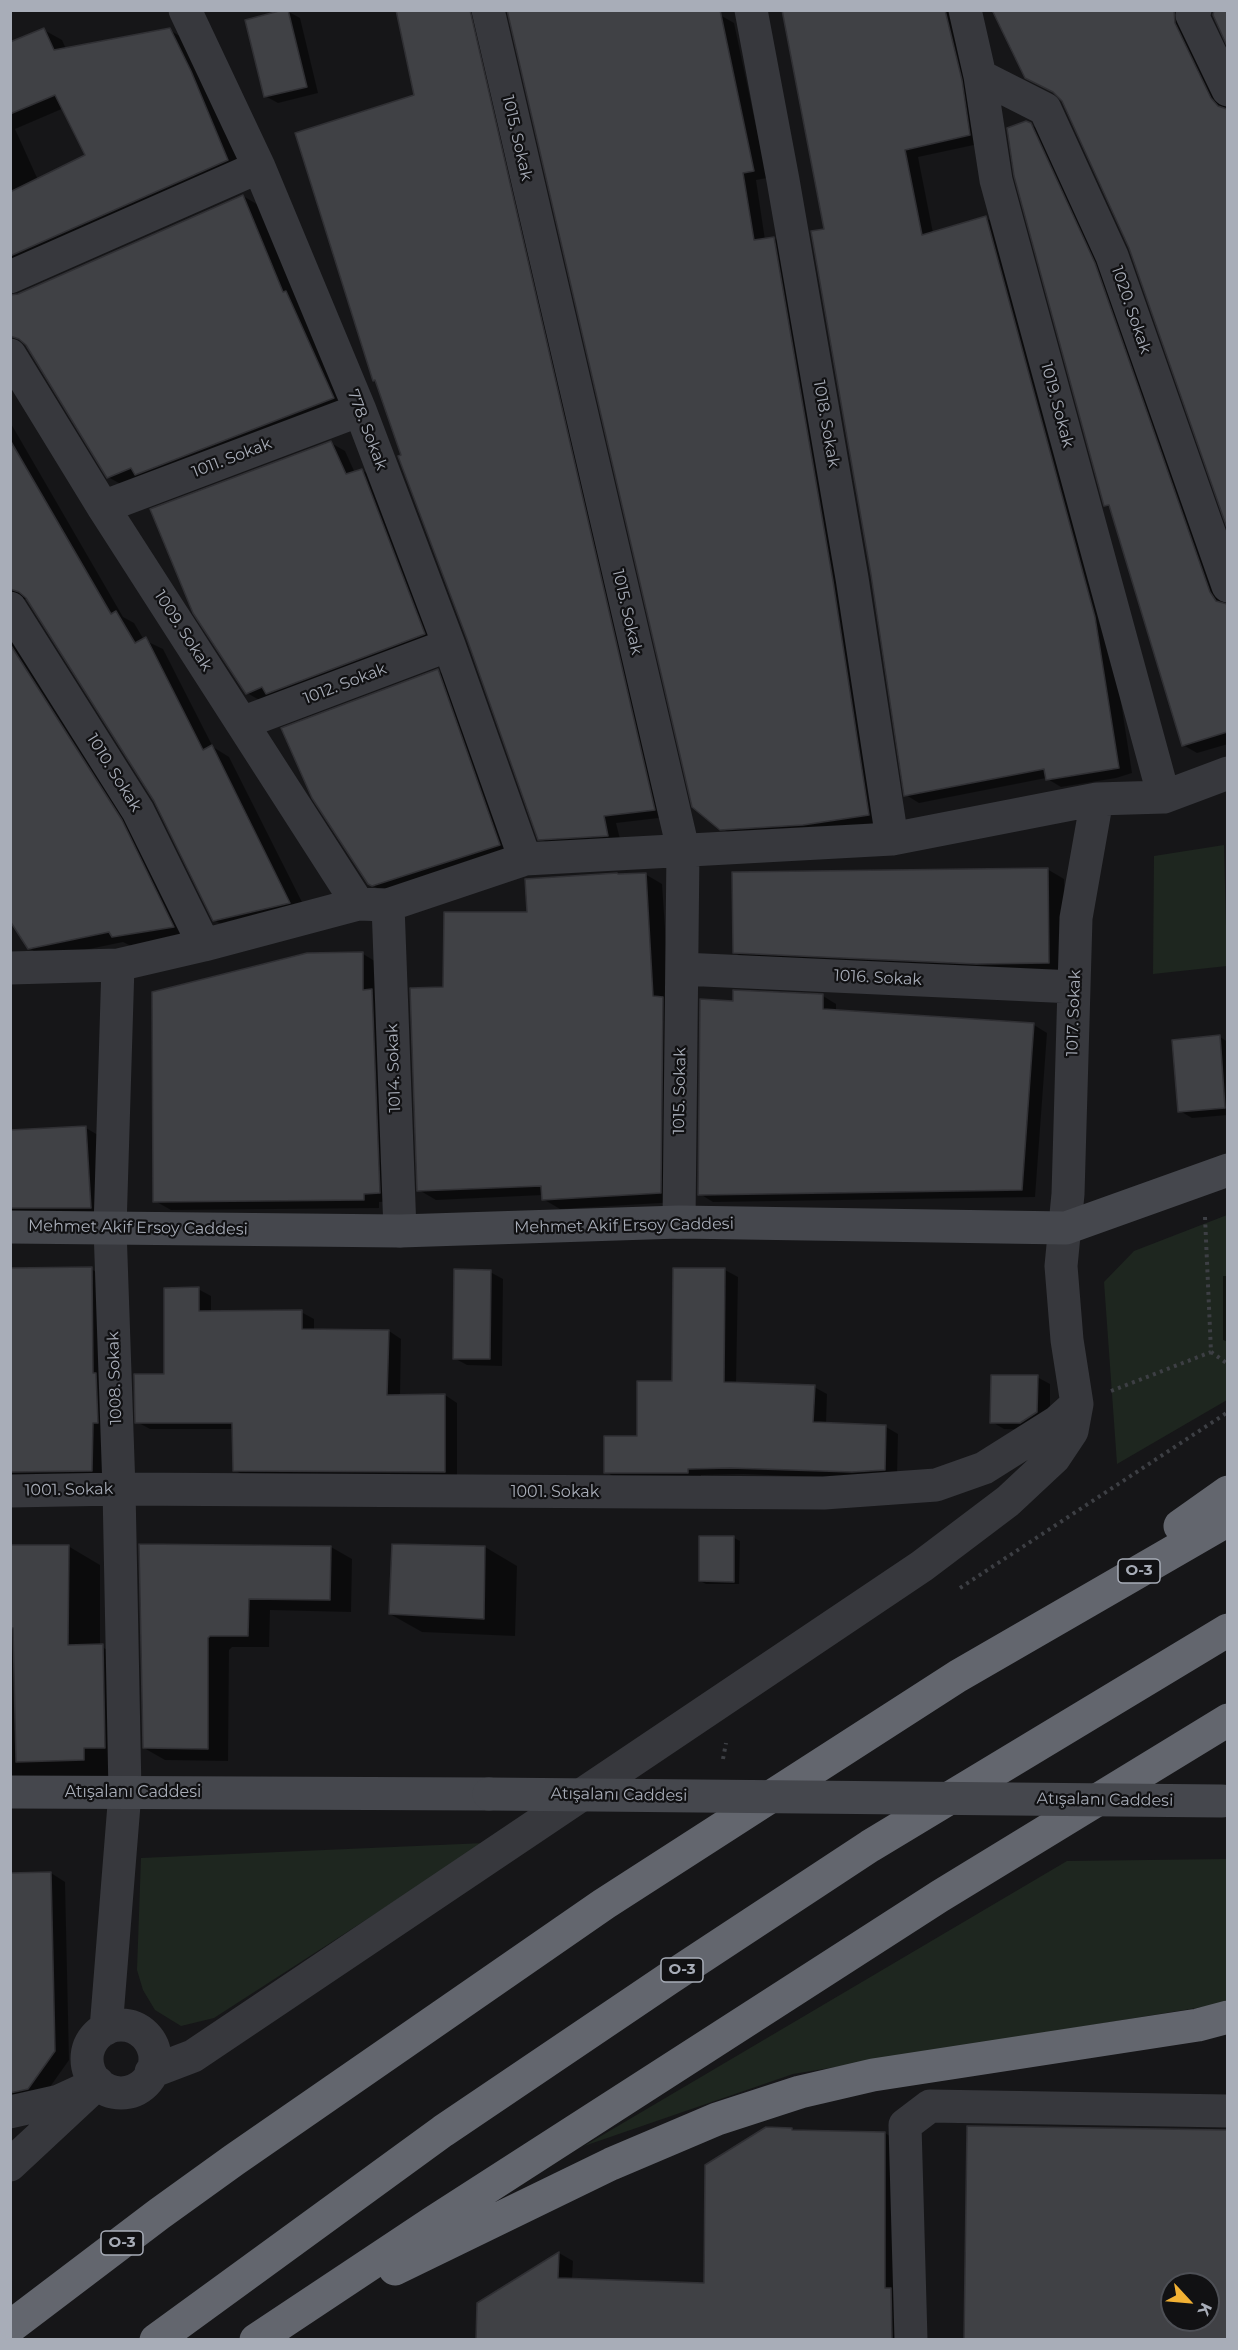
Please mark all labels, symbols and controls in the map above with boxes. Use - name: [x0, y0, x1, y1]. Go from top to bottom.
- street label: 1015. Sokak: [498, 93, 536, 183]
- street label: 1020. Sokak: [1107, 264, 1155, 356]
- street label: 1019. Sokak: [1036, 360, 1078, 450]
- street label: 1018. Sokak: [809, 379, 843, 469]
- street label: 778. Sokak: [343, 387, 391, 473]
- street label: 1011. Sokak: [189, 434, 275, 482]
- street label: 1015. Sokak: [608, 567, 646, 657]
- street label: 1009. Sokak: [150, 587, 216, 675]
- street label: 1012. Sokak: [301, 659, 389, 709]
- street label: 1010. Sokak: [82, 730, 146, 816]
- street label: 1016. Sokak: [834, 966, 922, 990]
- street label: 1017. Sokak: [1063, 969, 1085, 1057]
- street label: 1014. Sokak: [383, 1023, 405, 1113]
- street label: 1015. Sokak: [670, 1047, 690, 1135]
- street label: Mehmet Akif Ersoy Caddesi: [514, 1214, 734, 1238]
- street label: Mehmet Akif Ersoy Caddesi: [28, 1216, 248, 1240]
- street label: 1008. Sokak: [104, 1331, 126, 1425]
- street label: 1001. Sokak: [25, 1480, 113, 1500]
- street label: 1001. Sokak: [511, 1482, 599, 1502]
- road number: O-3: [1118, 1559, 1160, 1583]
- street label: Atışalanı Caddesi: [65, 1782, 201, 1802]
- street label: Atışalanı Caddesi: [551, 1784, 687, 1806]
- street label: Atışalanı Caddesi: [1037, 1789, 1173, 1811]
- road number: O-3: [661, 1958, 703, 1982]
- road number: O-3: [101, 2231, 143, 2255]
- north arrow: [1160, 2272, 1220, 2332]
- text: K: [1194, 2300, 1216, 2319]

